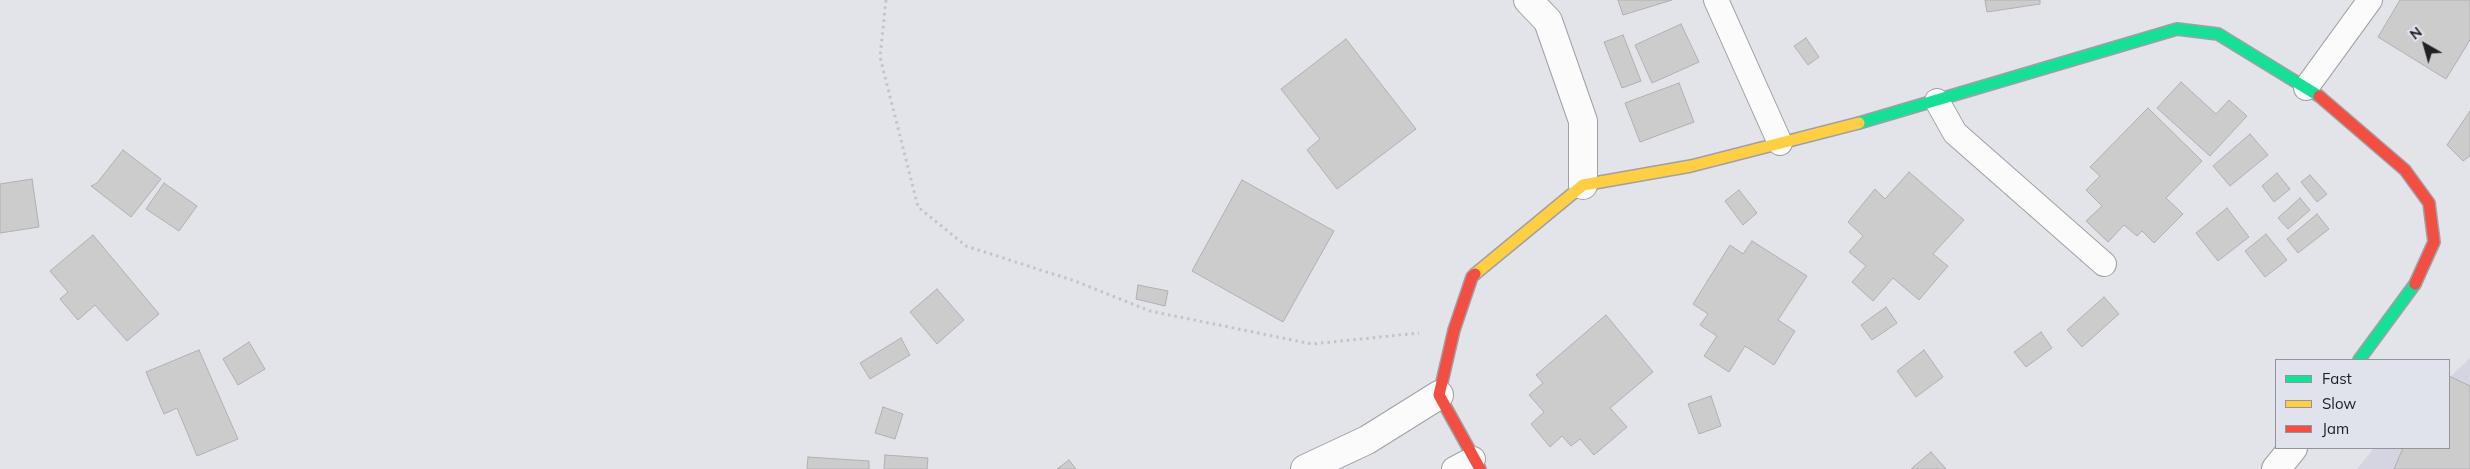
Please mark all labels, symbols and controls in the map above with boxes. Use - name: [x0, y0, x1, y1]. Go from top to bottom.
- north arrow: [2400, 20, 2450, 70]
- text: N: [2406, 23, 2425, 44]
- legend: [2275, 359, 2450, 449]
- text: Fast: [2322, 369, 2352, 388]
- text: Slow: [2322, 394, 2356, 413]
- text: Jam: [2322, 419, 2349, 438]

